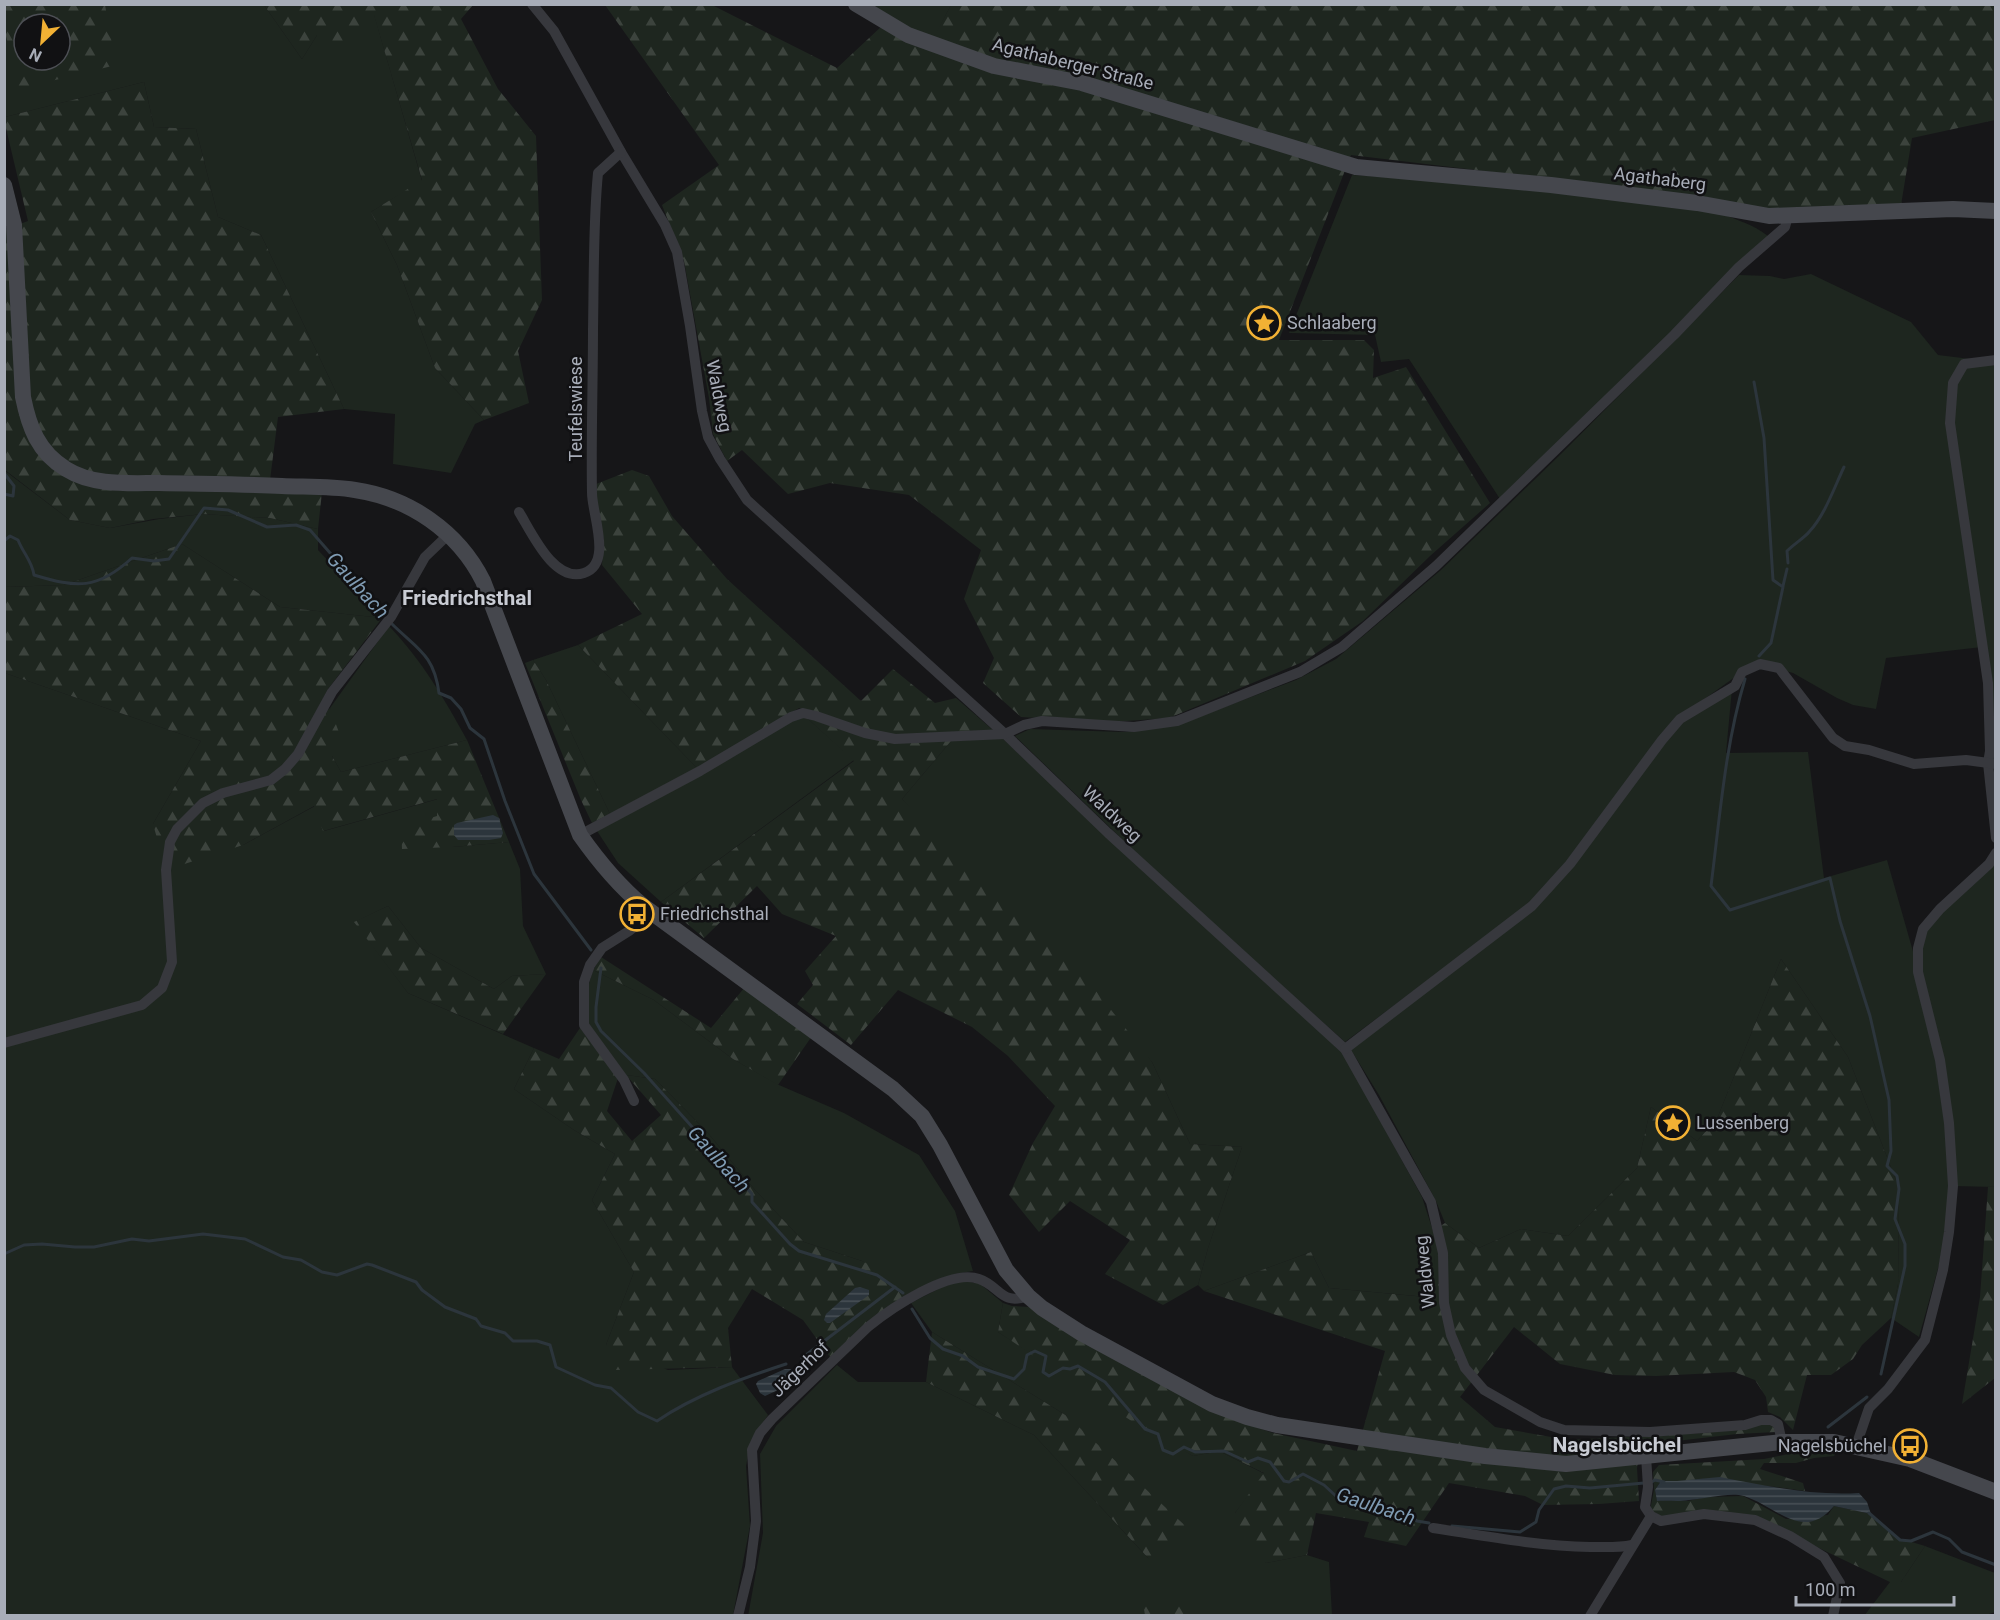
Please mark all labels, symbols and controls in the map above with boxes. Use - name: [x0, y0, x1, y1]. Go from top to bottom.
- north arrow: [12, 12, 72, 72]
- street label: Agathaberger Straße: [990, 33, 1156, 94]
- text: N: [26, 44, 45, 66]
- street label: Agathaberg: [1613, 162, 1707, 195]
- place icon: Schlaaberg: [1246, 305, 1282, 341]
- place label: Schlaaberg: [1287, 312, 1377, 333]
- street label: Teufelswiese: [565, 357, 586, 461]
- street label: Waldweg: [702, 358, 737, 434]
- water label: Gaulbach: [322, 547, 394, 623]
- district label: Friedrichsthal: [402, 586, 532, 610]
- street label: Waldweg: [1078, 781, 1146, 846]
- bus stop icon: Friedrichsthal: [619, 896, 655, 932]
- place label: Friedrichsthal: [660, 903, 769, 924]
- place icon: Lussenberg: [1655, 1105, 1691, 1141]
- place label: Lussenberg: [1696, 1112, 1789, 1133]
- water label: Gaulbach: [683, 1121, 755, 1197]
- street label: Waldweg: [1410, 1235, 1439, 1310]
- street label: Jägerhof: [766, 1336, 833, 1401]
- bus stop icon: Nagelsbüchel: [1892, 1428, 1928, 1464]
- district label: Nagelsbüchel: [1553, 1433, 1681, 1457]
- place label: Nagelsbüchel: [1778, 1435, 1887, 1456]
- water label: Gaulbach: [1334, 1482, 1418, 1530]
- scale bar: [1796, 1569, 1954, 1607]
- text: 100 m: [1805, 1579, 1856, 1600]

